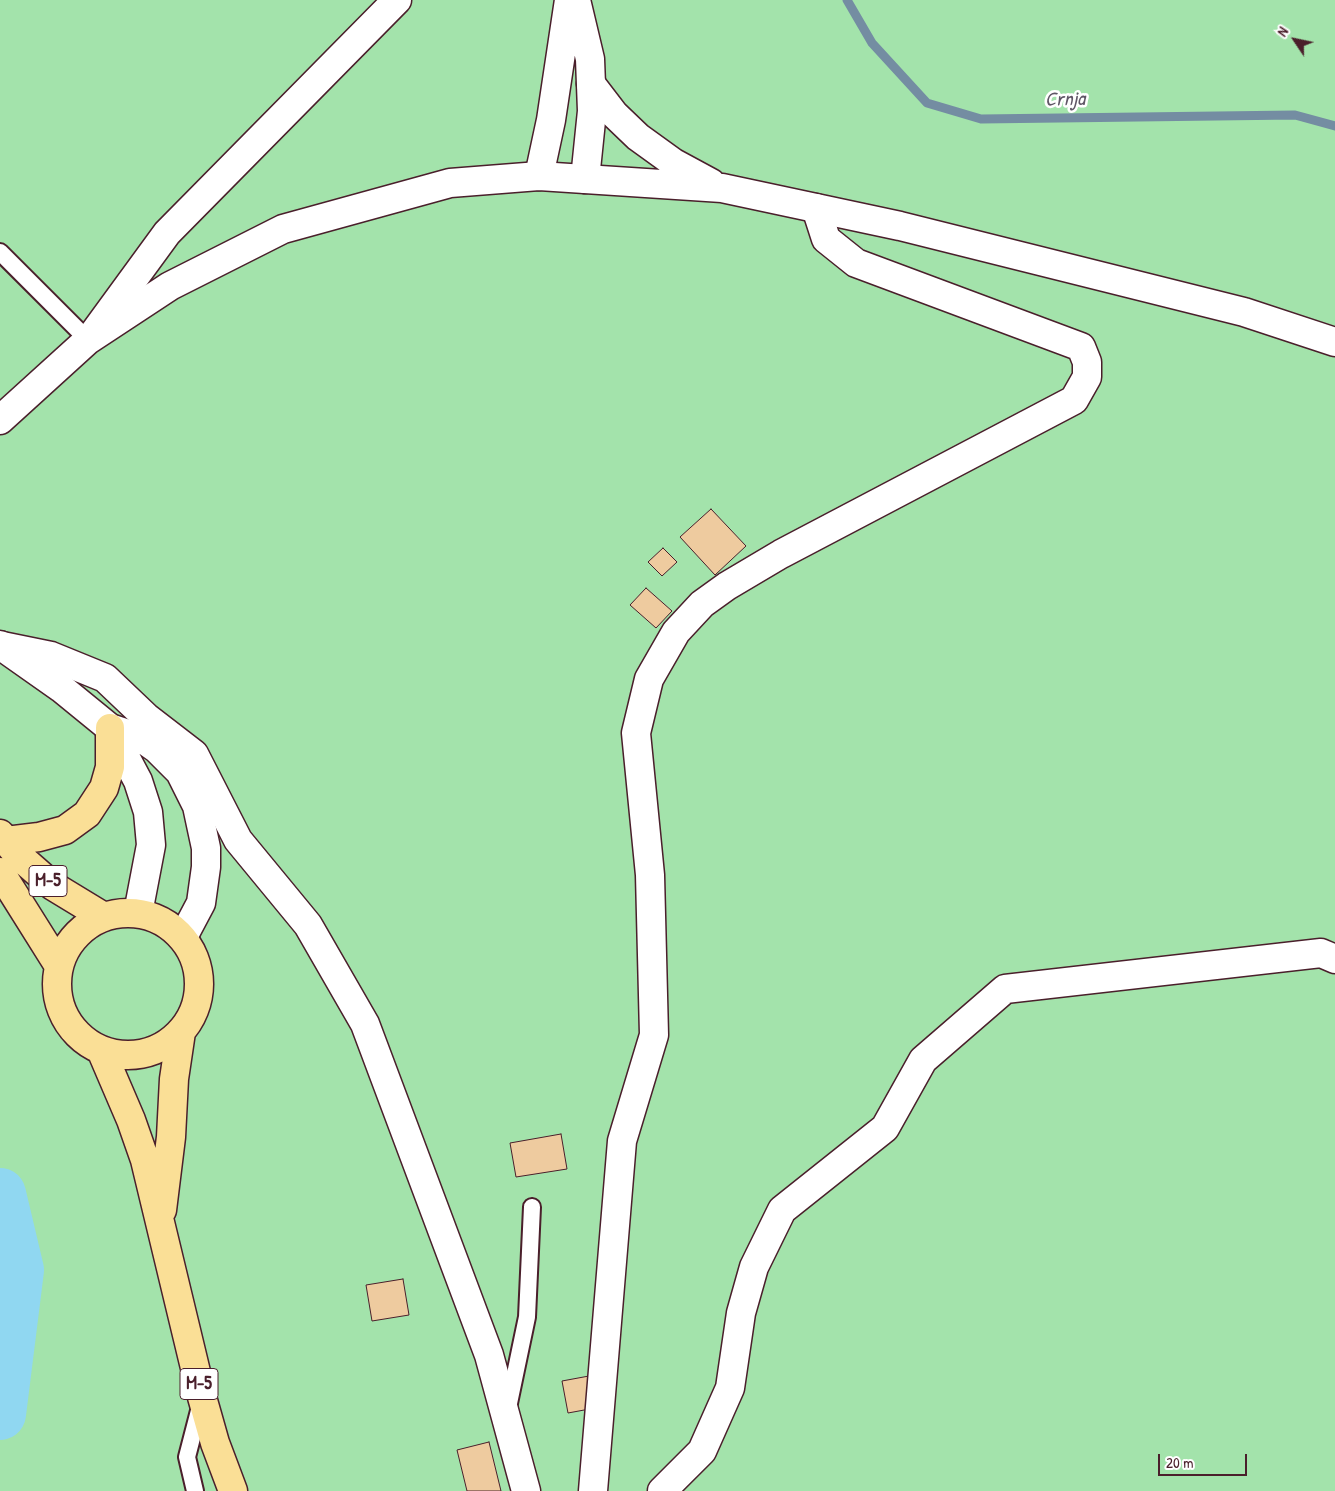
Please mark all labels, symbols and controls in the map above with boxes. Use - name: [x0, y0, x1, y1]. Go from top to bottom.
- north arrow: [1270, 15, 1320, 65]
- text: N: [1272, 23, 1292, 40]
- water label: Crnja: [1045, 88, 1085, 112]
- road number: M-5: [29, 866, 67, 896]
- road number: M-5: [180, 1368, 218, 1400]
- scale bar: [1160, 1444, 1249, 1476]
- text: 20 m: [1166, 1452, 1193, 1473]

